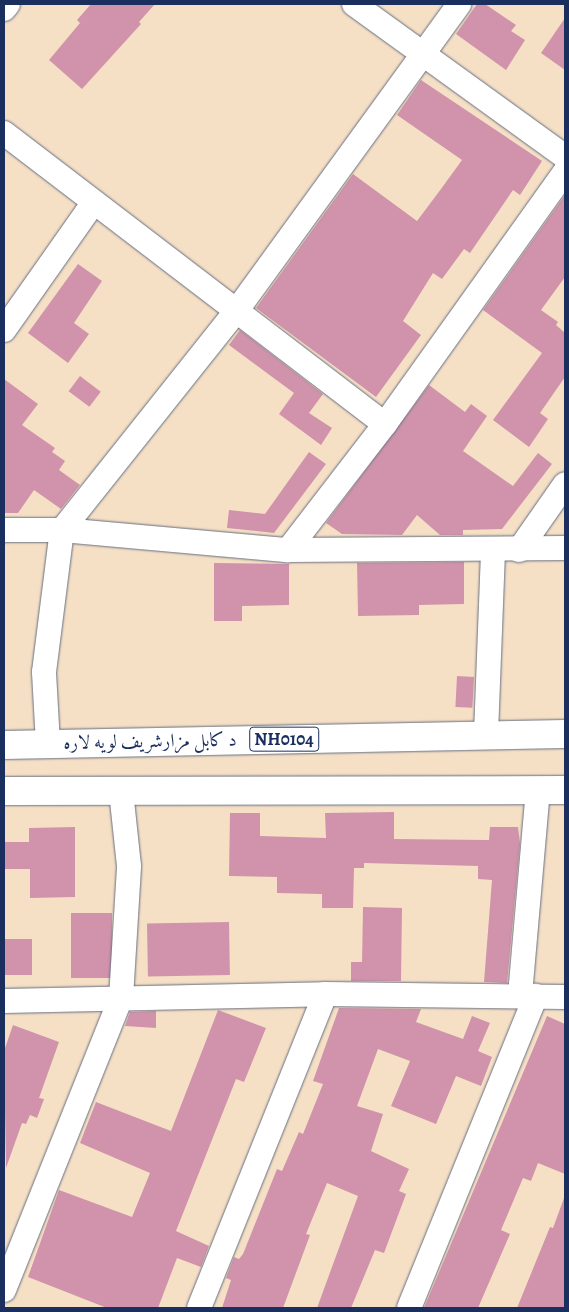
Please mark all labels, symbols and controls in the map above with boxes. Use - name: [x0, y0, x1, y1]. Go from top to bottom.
- road number: NH0104: [249, 724, 319, 754]
- street label: د کابل مزارشریف لویه لاره: [63, 729, 237, 755]

